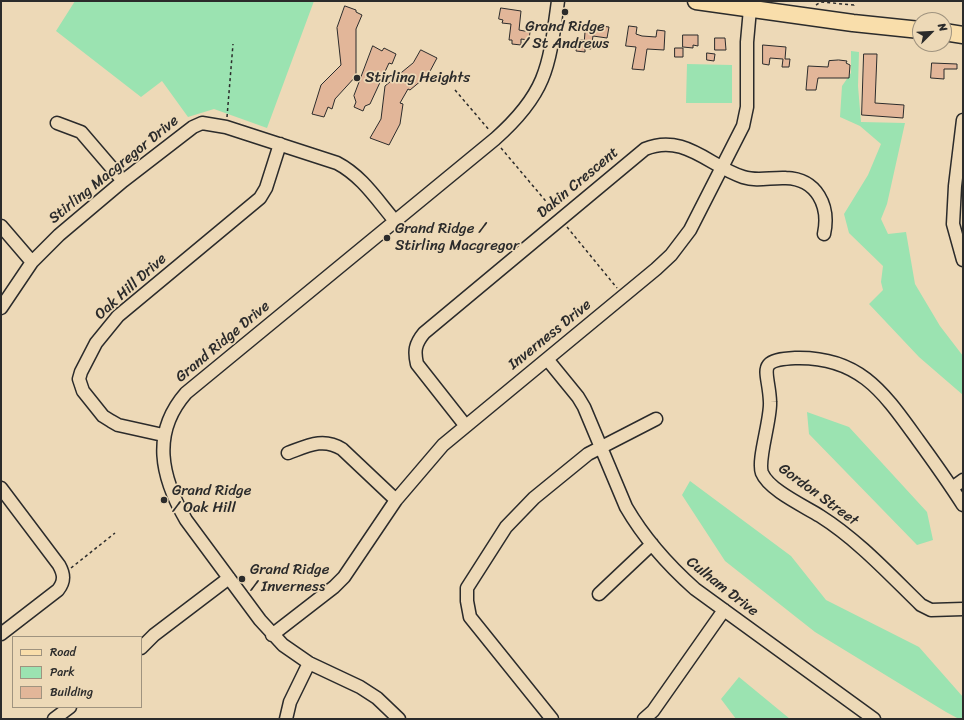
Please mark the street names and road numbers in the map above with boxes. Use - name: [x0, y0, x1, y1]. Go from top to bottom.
- street label: Stirling Macgregor Drive: [45, 112, 183, 228]
- street label: Dakin Crescent: [534, 144, 622, 222]
- street label: Oak Hill Drive: [91, 250, 171, 324]
- street label: Inverness Drive: [505, 296, 595, 374]
- street label: Grand Ridge Drive: [172, 297, 274, 387]
- street label: Gordon Street: [775, 460, 861, 530]
- street label: Culham Drive: [682, 553, 762, 621]

